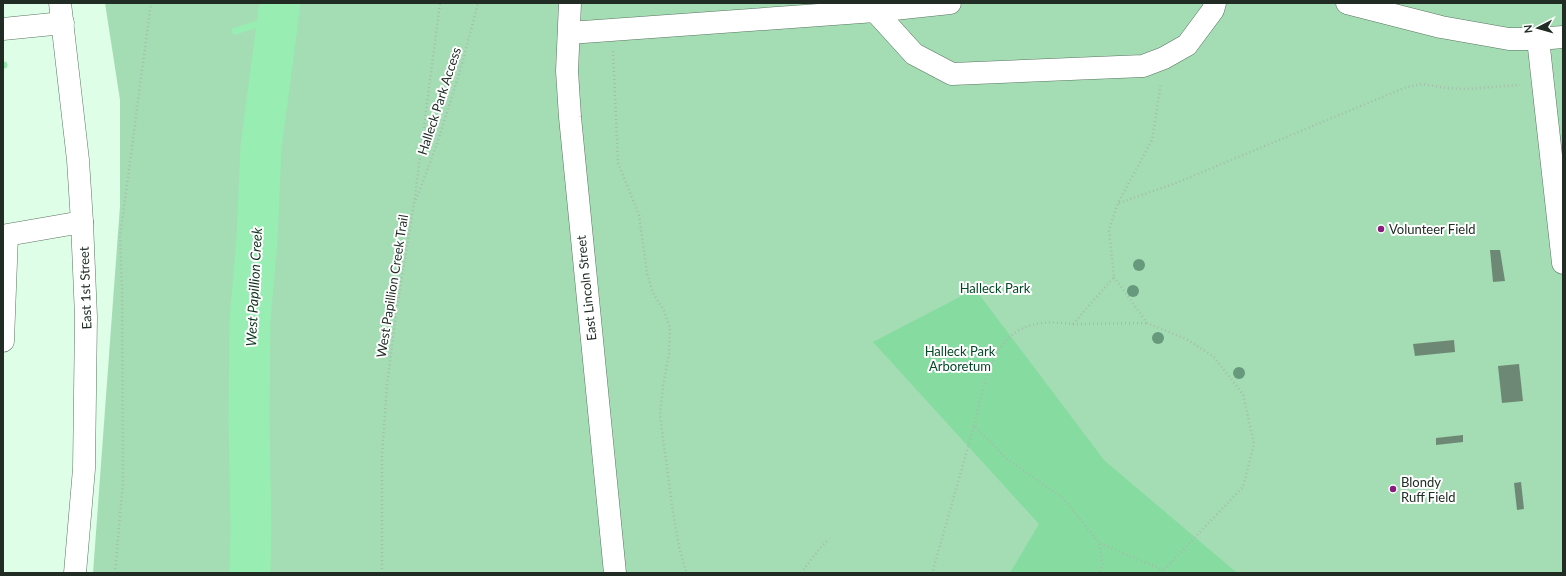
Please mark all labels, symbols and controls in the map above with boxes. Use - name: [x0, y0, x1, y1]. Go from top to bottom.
- north arrow: [1518, 8, 1558, 48]
- text: N: [1521, 24, 1534, 34]
- street label: Halleck Park Access: [414, 45, 464, 157]
- street label: West Papillion Creek Trail: [373, 213, 411, 359]
- place label: Volunteer Field: [1389, 221, 1475, 237]
- marker: Volunteer Field: [1376, 224, 1386, 234]
- water label: West Papillion Creek: [242, 227, 265, 347]
- street label: East Lincoln Street: [572, 234, 599, 341]
- street label: East 1st Street: [76, 246, 94, 330]
- park label: Halleck Park: [960, 280, 1031, 296]
- park label: Halleck Park Arboretum: [925, 343, 996, 374]
- place label: Blondy Ruff Field: [1401, 474, 1456, 505]
- marker: Blondy Ruff Field: [1388, 484, 1398, 494]

